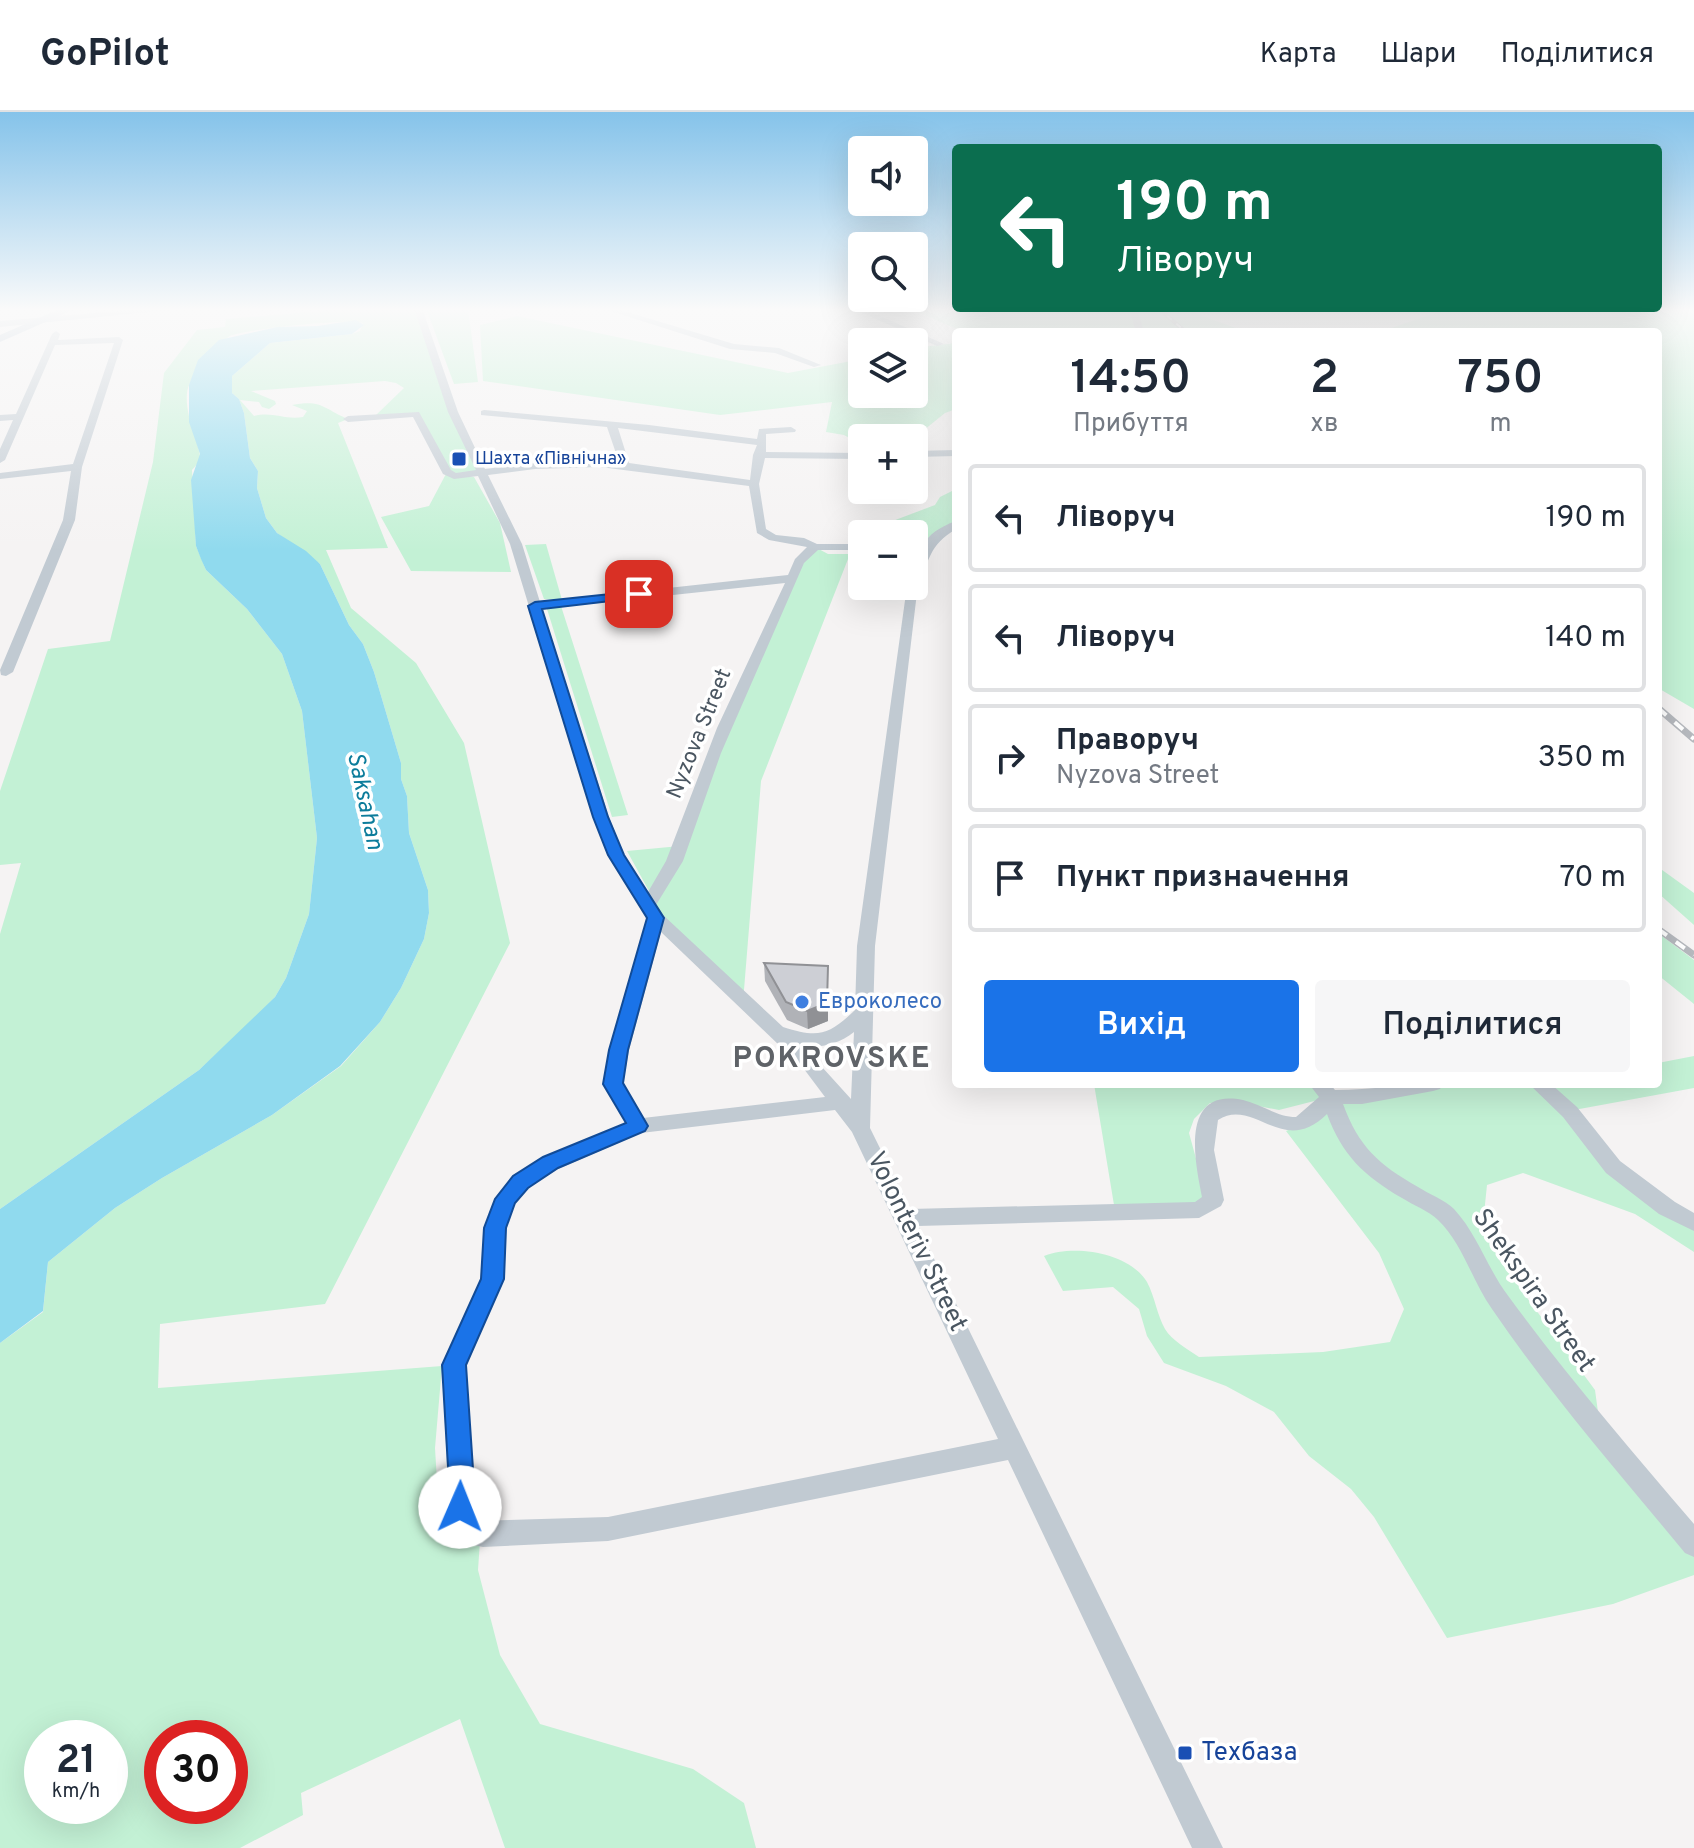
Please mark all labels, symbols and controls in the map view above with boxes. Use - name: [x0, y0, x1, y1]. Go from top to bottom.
- text: GoPilot: [40, 31, 170, 80]
- text: Карта: [1260, 37, 1336, 73]
- text: Шари: [1380, 37, 1456, 73]
- text: Поділитися: [1500, 37, 1654, 73]
- map controls: [848, 136, 928, 600]
- button: sound: [848, 136, 928, 216]
- text: 190 m: [1116, 170, 1273, 240]
- icon: left: [984, 176, 1088, 280]
- button: search: [848, 232, 928, 312]
- text: Ліворуч: [1116, 239, 1254, 285]
- button: layers: [848, 328, 928, 408]
- text: 14:50: [1070, 350, 1191, 410]
- text: 2: [1310, 350, 1339, 410]
- text: 750: [1457, 350, 1544, 410]
- text: Прибуття: [1073, 408, 1189, 441]
- text: хв: [1310, 408, 1338, 441]
- text: m: [1490, 408, 1512, 441]
- button: +: [848, 424, 928, 504]
- place label: Шахта «Північна»: [475, 448, 626, 471]
- marker: Шахта «Північна»: [450, 450, 468, 468]
- icon: left: [988, 496, 1032, 540]
- text: Ліворуч: [1056, 500, 1175, 537]
- text: 190 m: [1545, 500, 1626, 537]
- button: −: [848, 520, 928, 600]
- pin: [605, 560, 673, 628]
- icon: arrive: [617, 572, 661, 616]
- icon: left: [988, 616, 1032, 660]
- text: Ліворуч: [1056, 620, 1175, 657]
- text: 140 m: [1545, 620, 1626, 657]
- street label: Nyzova Street: [662, 665, 738, 803]
- text: Праворуч: [1056, 723, 1199, 760]
- icon: right: [988, 736, 1032, 780]
- text: 350 m: [1538, 740, 1626, 777]
- water label: Saksahan: [339, 749, 389, 853]
- text: Nyzova Street: [1056, 760, 1219, 793]
- icon: arrive: [988, 856, 1032, 900]
- text: Пункт призначення: [1056, 860, 1349, 897]
- text: 70 m: [1560, 860, 1626, 897]
- button: Вихід: [984, 980, 1299, 1072]
- button: Поділитися: [1315, 980, 1630, 1072]
- place label: Евроколесо: [818, 989, 942, 1016]
- marker: Евроколесо: [793, 993, 811, 1011]
- district label: POKROVSKE: [733, 1041, 931, 1078]
- street label: Volonteriv Street: [858, 1147, 974, 1337]
- street label: Shekspira Street: [1464, 1203, 1602, 1379]
- position arrow: [418, 1465, 502, 1549]
- speed limit sign: 30: [144, 1720, 248, 1824]
- text: 21: [56, 1737, 96, 1787]
- place label: Техбаза: [1201, 1737, 1297, 1770]
- marker: Техбаза: [1176, 1744, 1194, 1762]
- text: km/h: [52, 1779, 100, 1805]

